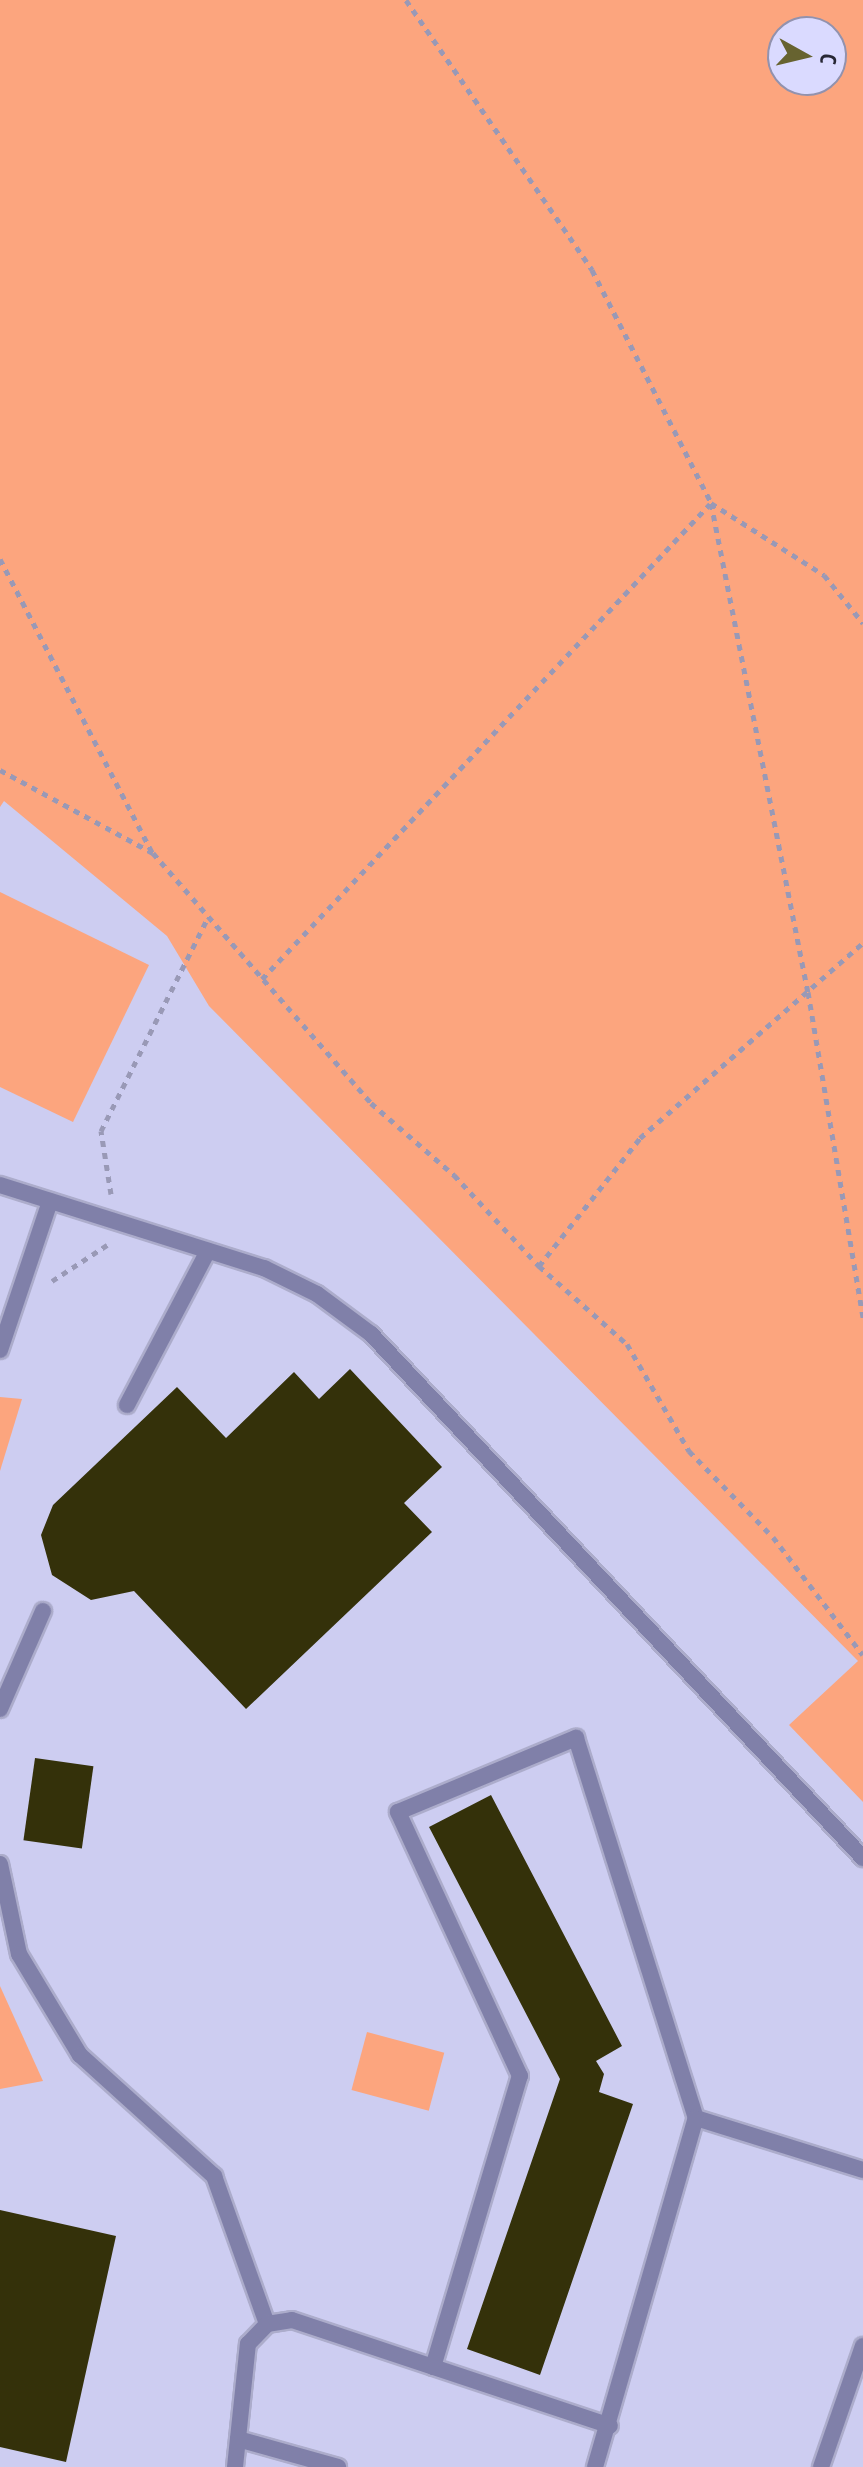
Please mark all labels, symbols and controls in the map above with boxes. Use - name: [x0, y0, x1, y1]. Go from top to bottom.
- north arrow: [767, 16, 847, 96]
- text: С: [814, 52, 843, 66]

